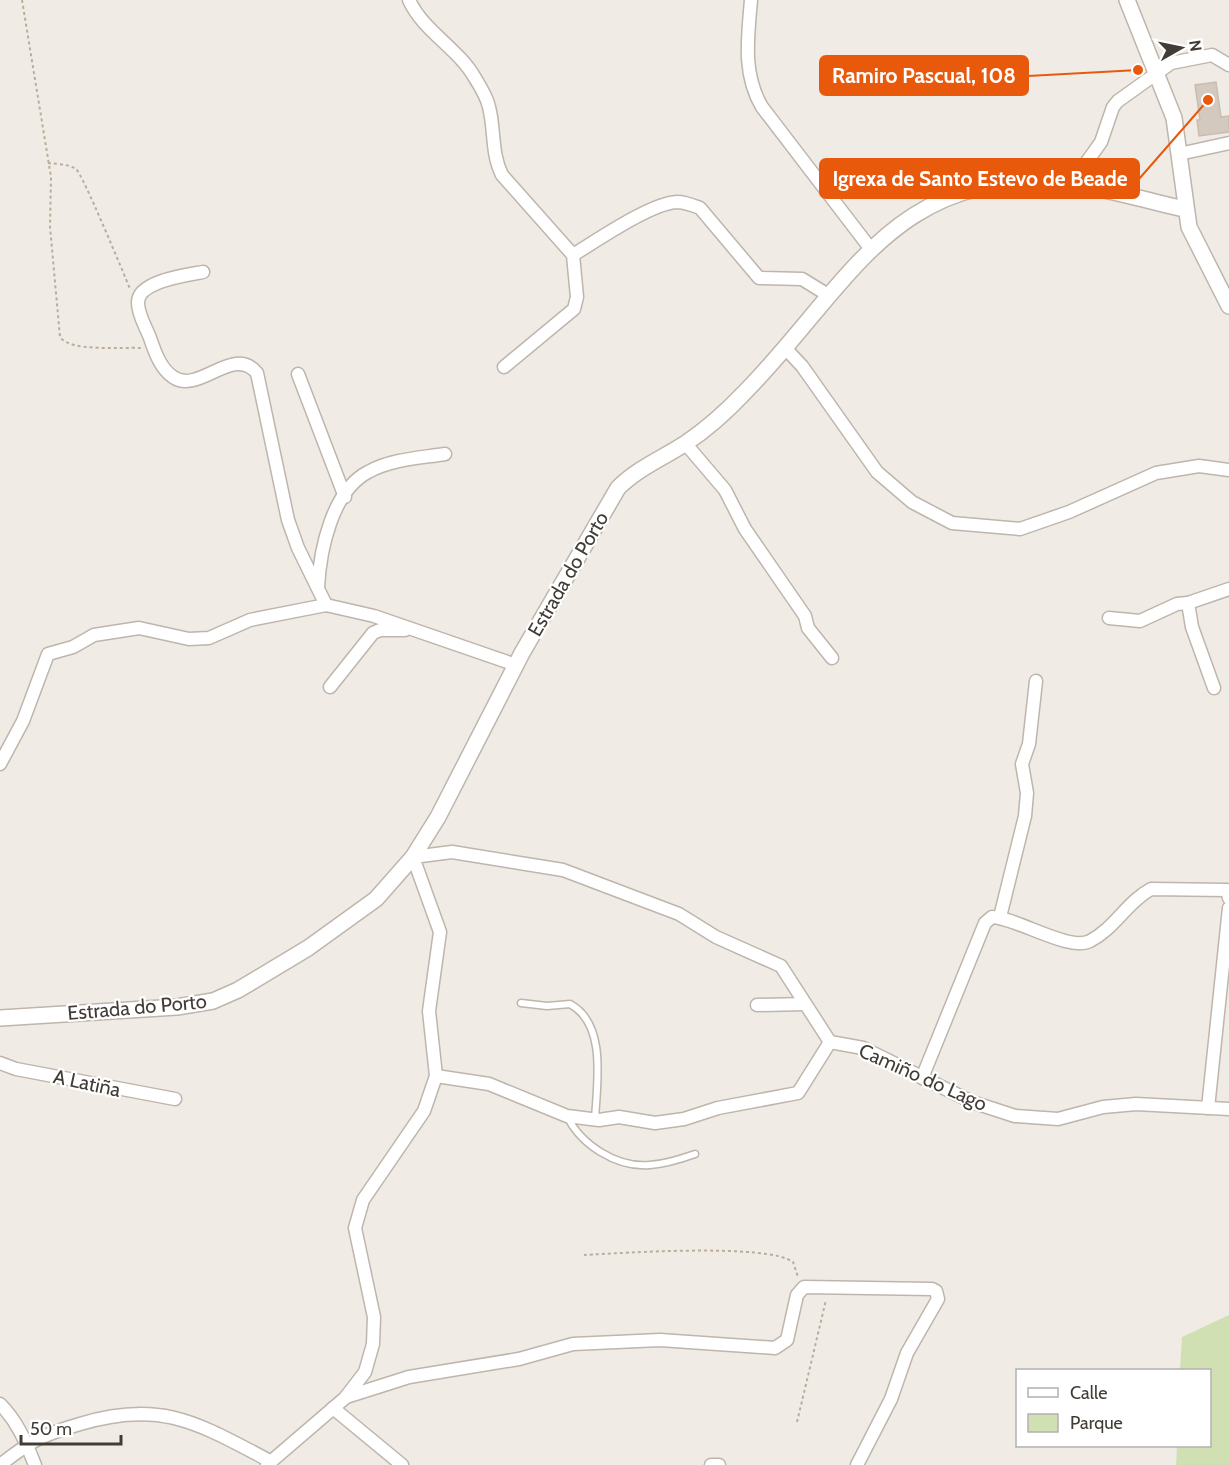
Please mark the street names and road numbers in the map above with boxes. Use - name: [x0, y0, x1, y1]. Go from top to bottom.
- street label: Estrada do Porto: [523, 507, 613, 641]
- street label: Estrada do Porto: [66, 989, 208, 1025]
- street label: Camiño do Lago: [855, 1038, 991, 1116]
- street label: A Latiña: [51, 1064, 123, 1102]

